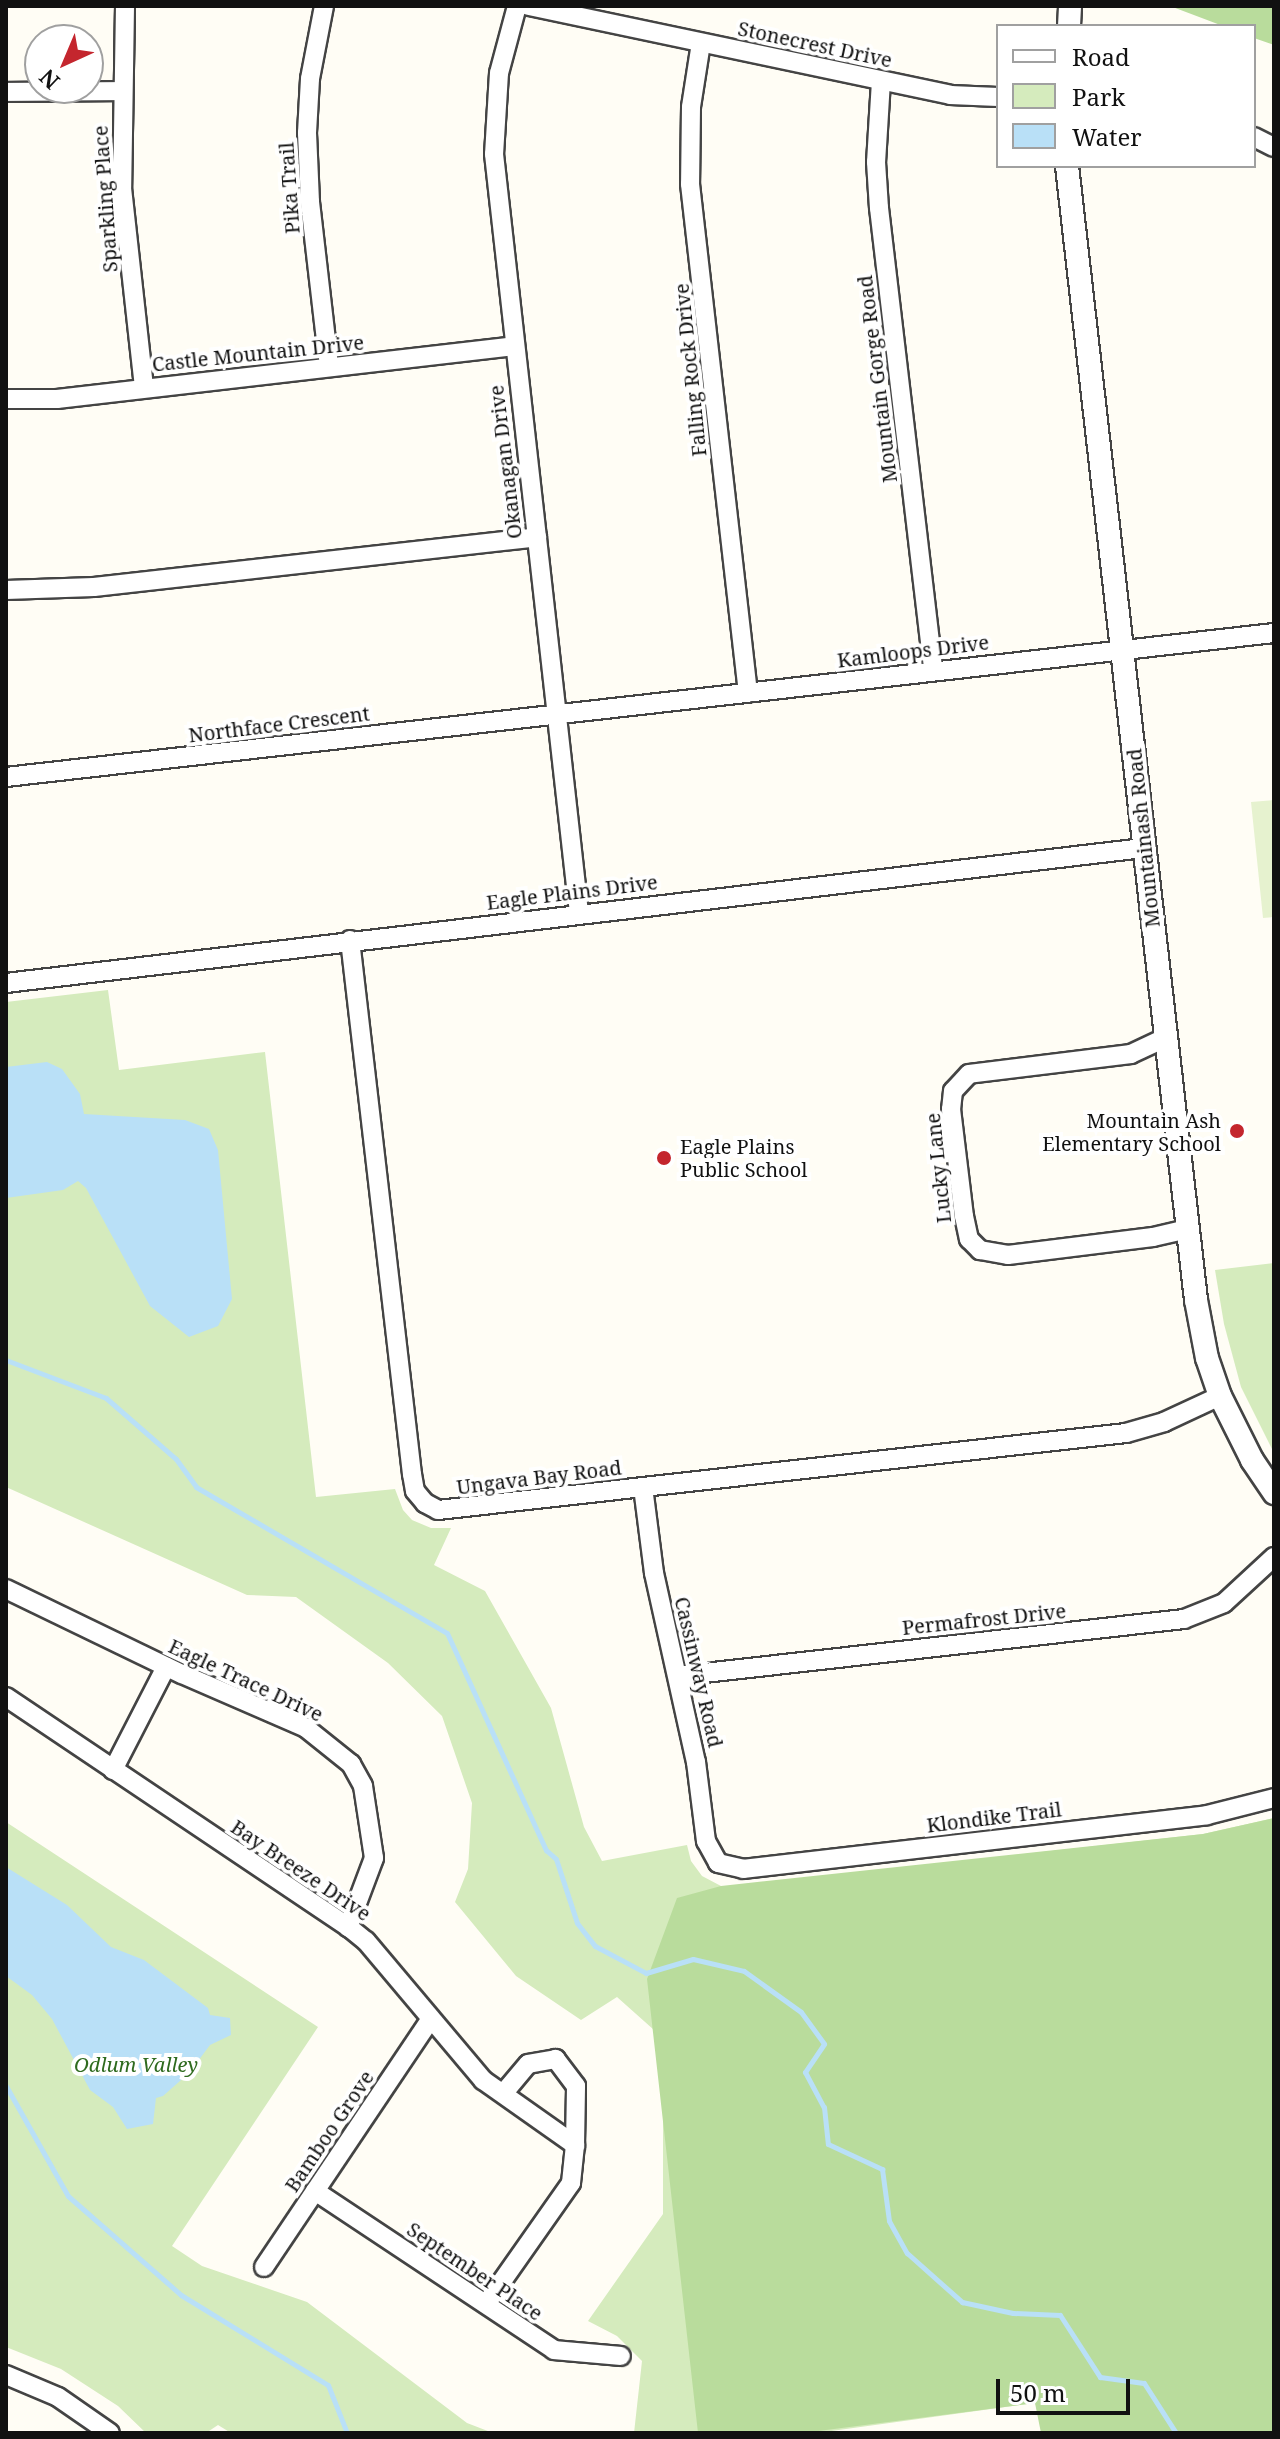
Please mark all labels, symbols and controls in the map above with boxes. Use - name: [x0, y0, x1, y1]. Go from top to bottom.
- street label: Stonecrest Drive: [736, 16, 894, 72]
- north arrow: [24, 24, 104, 104]
- legend: [996, 24, 1256, 168]
- text: Road: [1072, 40, 1130, 73]
- text: N: [32, 63, 65, 97]
- text: Park: [1072, 80, 1125, 113]
- text: Water: [1072, 120, 1142, 153]
- street label: Sparkling Place: [88, 125, 122, 273]
- street label: Pika Trail: [274, 141, 304, 235]
- street label: Mountain Gorge Road: [852, 274, 902, 484]
- street label: Falling Rock Drive: [669, 282, 711, 458]
- street label: Castle Mountain Drive: [151, 330, 365, 376]
- street label: Okanagan Drive: [484, 384, 526, 540]
- street label: Kamloops Drive: [836, 630, 990, 672]
- street label: Northface Crescent: [187, 701, 371, 747]
- street label: Mountainash Road: [1122, 747, 1164, 929]
- street label: Eagle Plains Drive: [485, 870, 659, 914]
- place label: Mountain Ash Elementary School: [1042, 1108, 1221, 1155]
- street label: Lucky Lane: [920, 1112, 956, 1224]
- marker: Mountain Ash Elementary School: [1228, 1122, 1246, 1140]
- place label: Eagle Plains Public School: [680, 1134, 807, 1181]
- marker: Eagle Plains Public School: [655, 1149, 673, 1167]
- street label: Ungava Bay Road: [455, 1455, 623, 1499]
- street label: Cassinway Road: [670, 1594, 728, 1750]
- street label: Permafrost Drive: [901, 1598, 1067, 1640]
- street label: Eagle Trace Drive: [165, 1634, 327, 1726]
- street label: Klondike Trail: [925, 1797, 1063, 1837]
- street label: Bay Breeze Drive: [227, 1814, 375, 1926]
- park label: Odlum Valley: [74, 2052, 198, 2076]
- street label: Bamboo Grove: [280, 2066, 378, 2196]
- street label: September Place: [403, 2217, 547, 2325]
- scale bar: [1000, 2363, 1134, 2413]
- text: 50 m: [1010, 2376, 1066, 2409]

